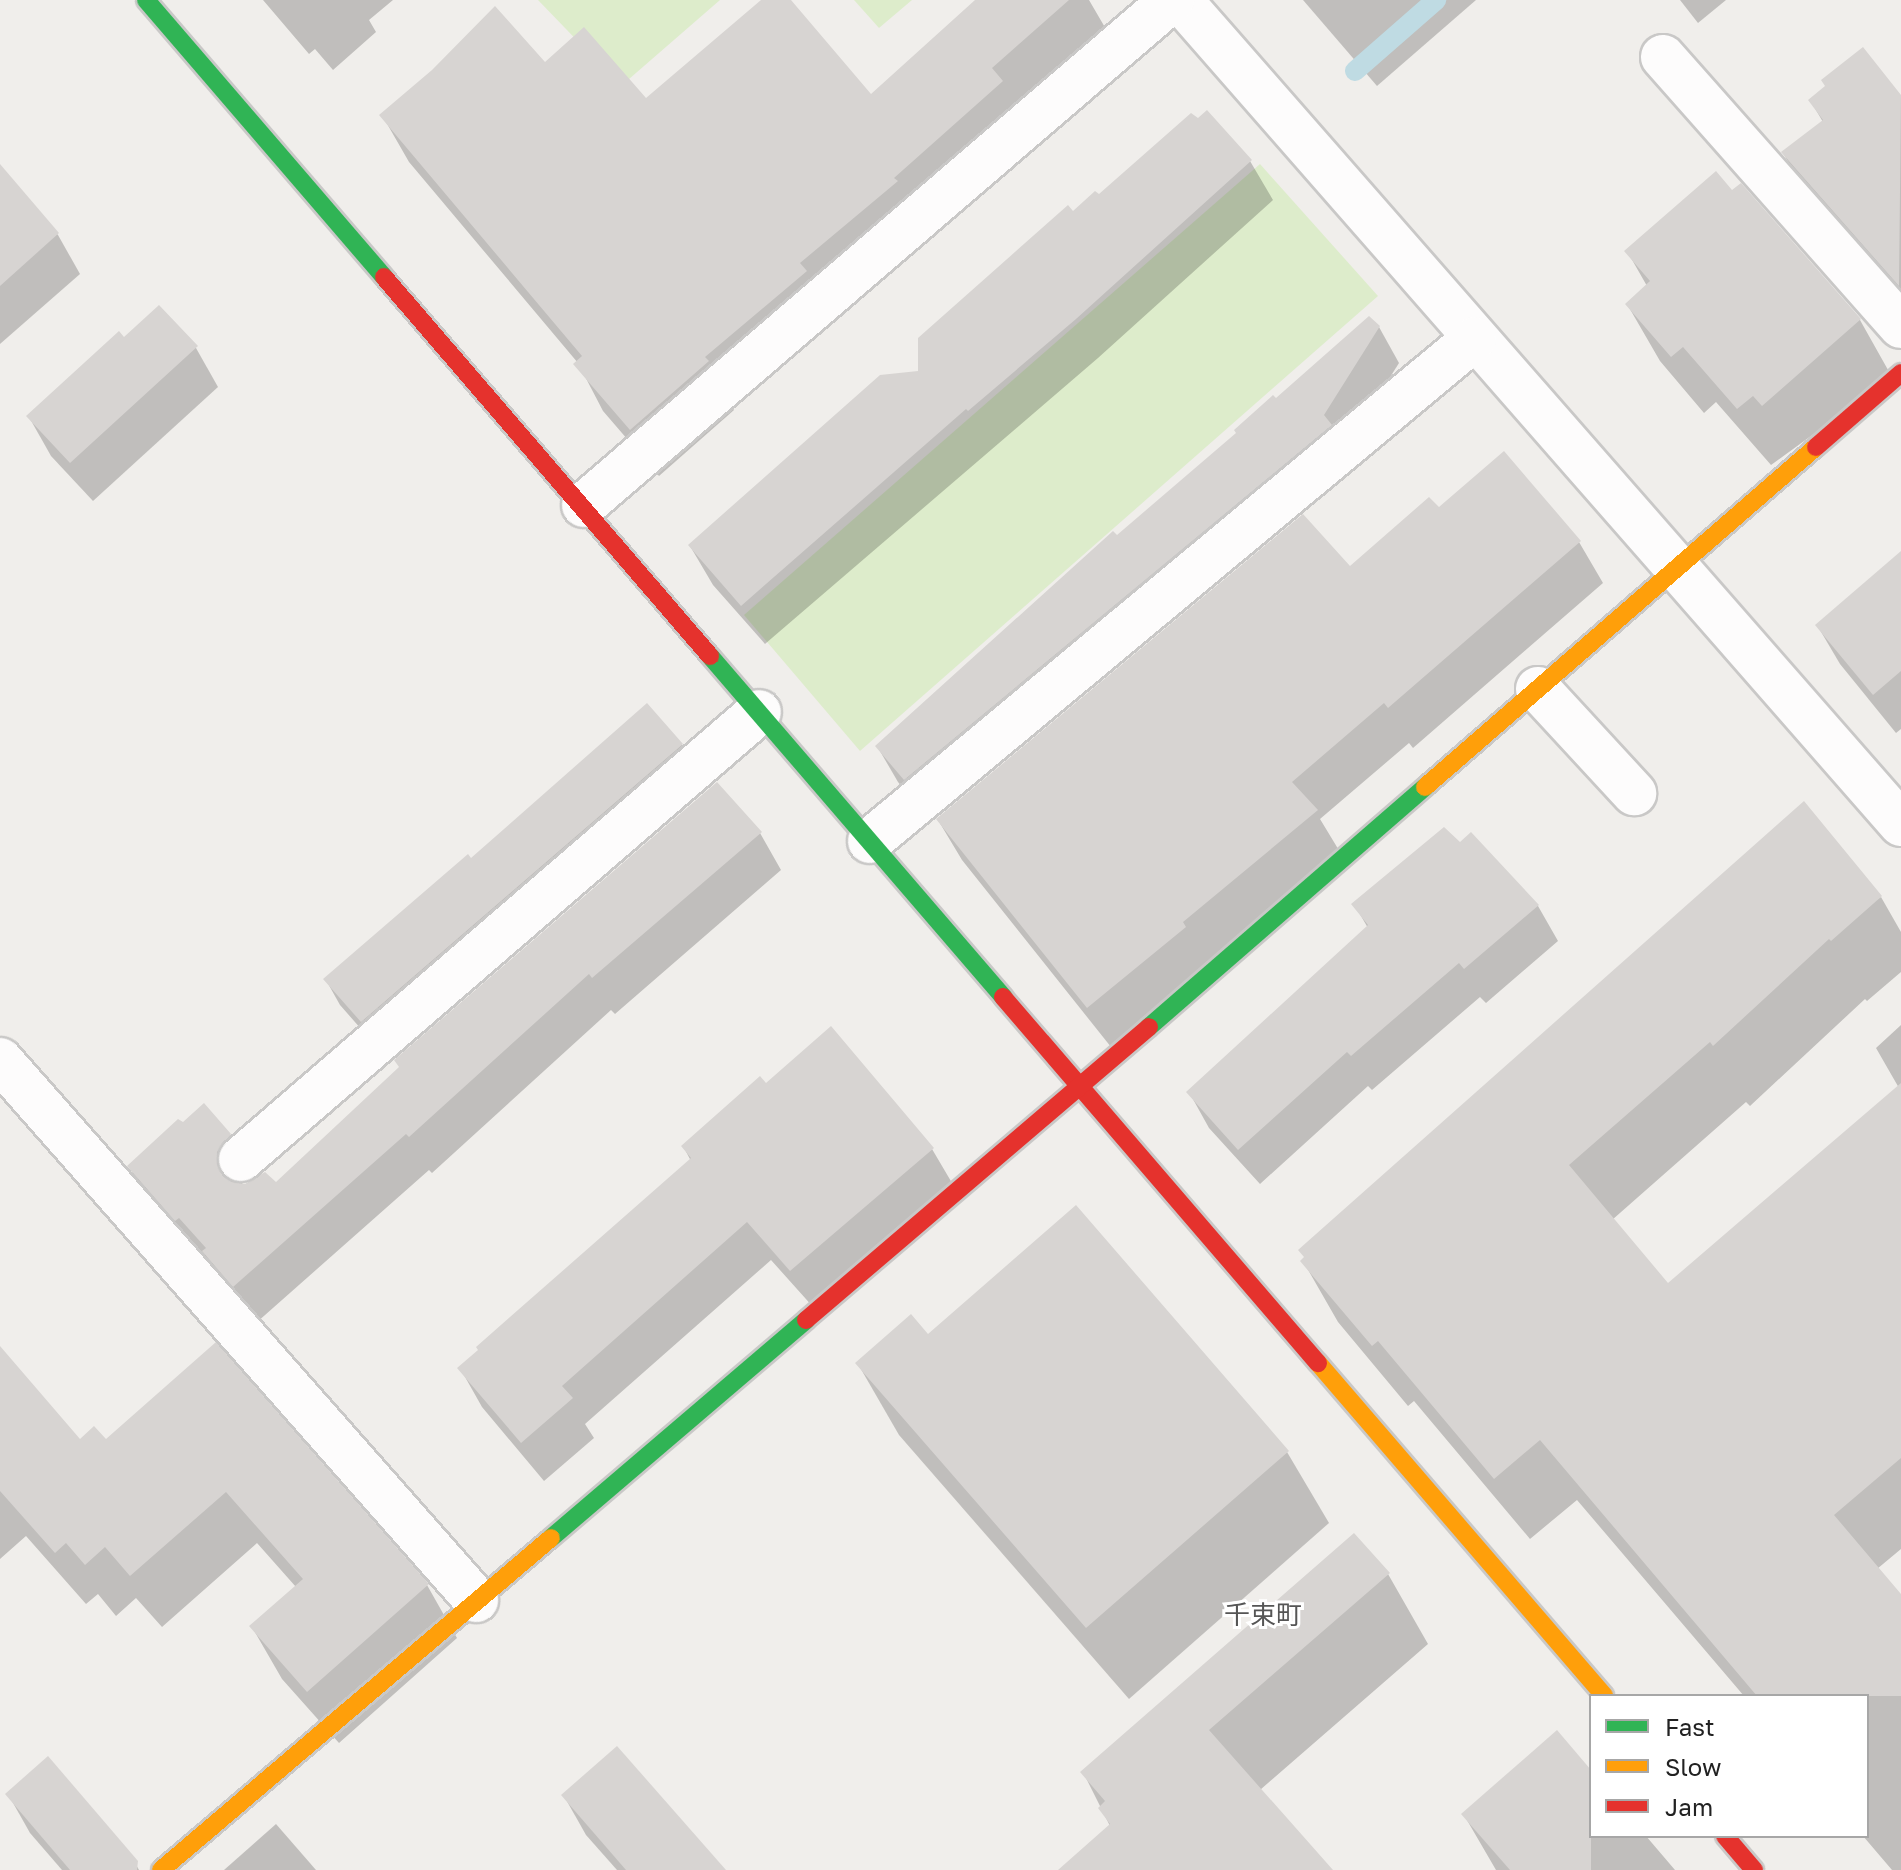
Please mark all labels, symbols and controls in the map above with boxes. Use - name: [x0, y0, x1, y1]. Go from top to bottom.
- district label: 千束町: [1224, 1599, 1302, 1631]
- legend: [1589, 1694, 1869, 1838]
- text: Fast: [1665, 1712, 1715, 1741]
- text: Slow: [1665, 1752, 1721, 1781]
- text: Jam: [1665, 1792, 1713, 1821]

